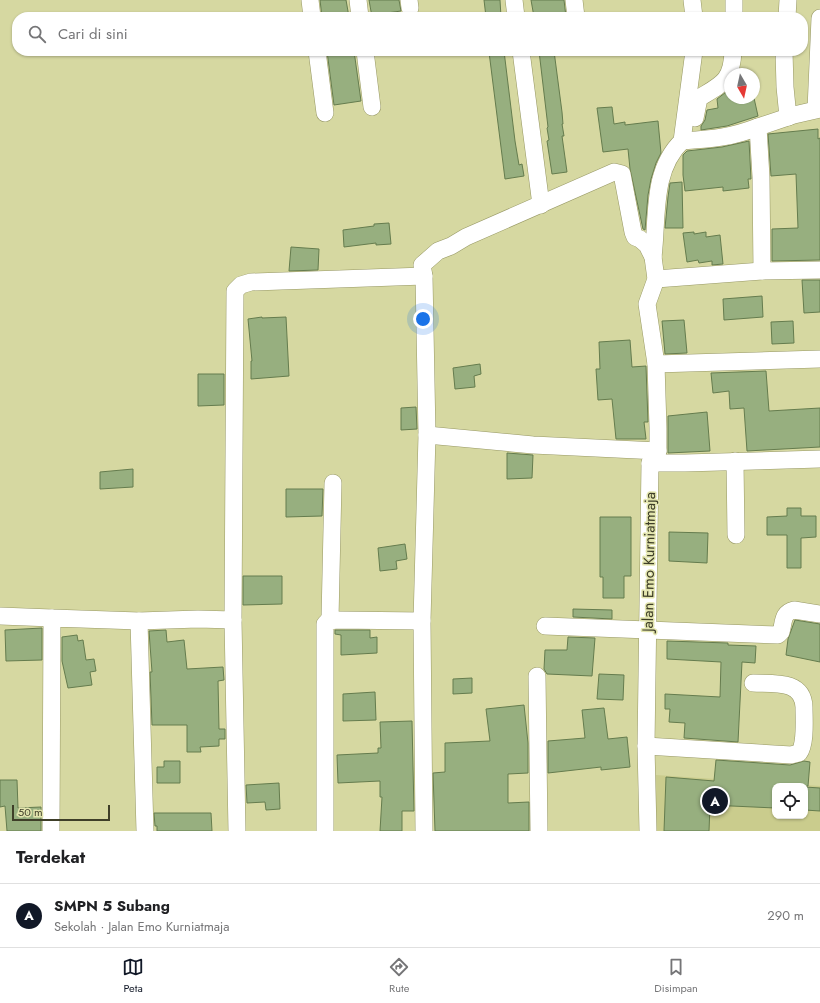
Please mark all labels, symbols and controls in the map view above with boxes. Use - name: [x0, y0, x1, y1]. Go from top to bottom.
- search box: [12, 12, 808, 56]
- icon: search: [26, 23, 48, 45]
- text: Cari di sini: [58, 23, 128, 45]
- north arrow: [724, 68, 760, 104]
- your location: [413, 309, 433, 329]
- street label: Jalan Emo Kurniatmaja: [637, 492, 661, 634]
- map controls: [772, 783, 808, 819]
- button: locate: [772, 783, 808, 819]
- pin: A: [702, 786, 728, 816]
- scale bar: [12, 803, 110, 822]
- text: 50 m: [18, 804, 43, 820]
- text: Terdekat: [16, 845, 85, 869]
- text: SMPN 5 Subang: [54, 895, 170, 917]
- text: A: [24, 906, 34, 925]
- text: 290 m: [767, 906, 804, 925]
- text: Sekolah · Jalan Emo Kurniatmaja: [54, 917, 230, 936]
- tab: Peta: [122, 956, 144, 996]
- tab: Rute: [388, 956, 410, 996]
- tab: Disimpan: [654, 956, 698, 996]

